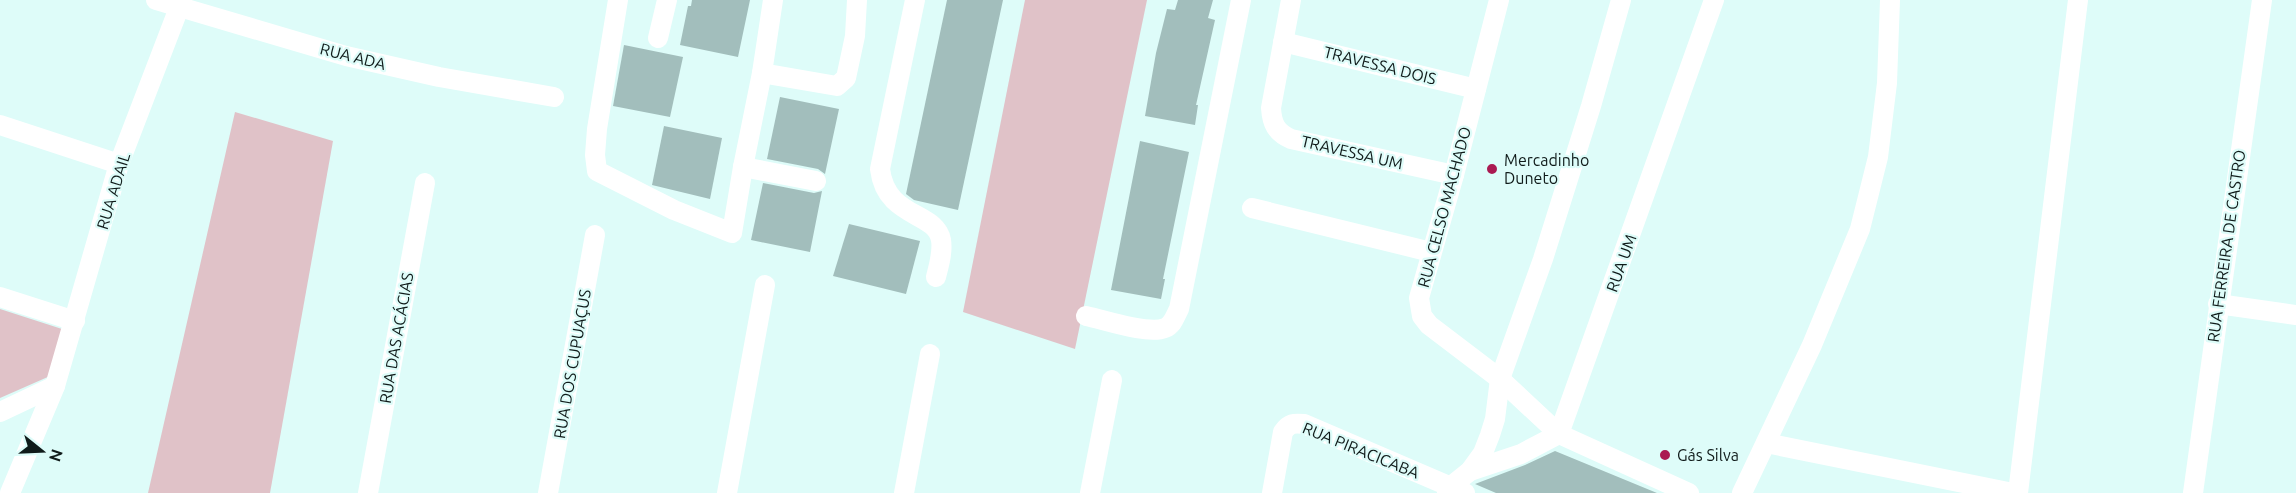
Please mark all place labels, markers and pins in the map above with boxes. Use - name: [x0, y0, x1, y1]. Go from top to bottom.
- place label: Mercadinho Duneto: [1504, 151, 1589, 187]
- marker: Mercadinho Duneto: [1485, 162, 1499, 176]
- place label: Gás Silva: [1677, 446, 1739, 464]
- marker: Gás Silva: [1658, 448, 1672, 462]

